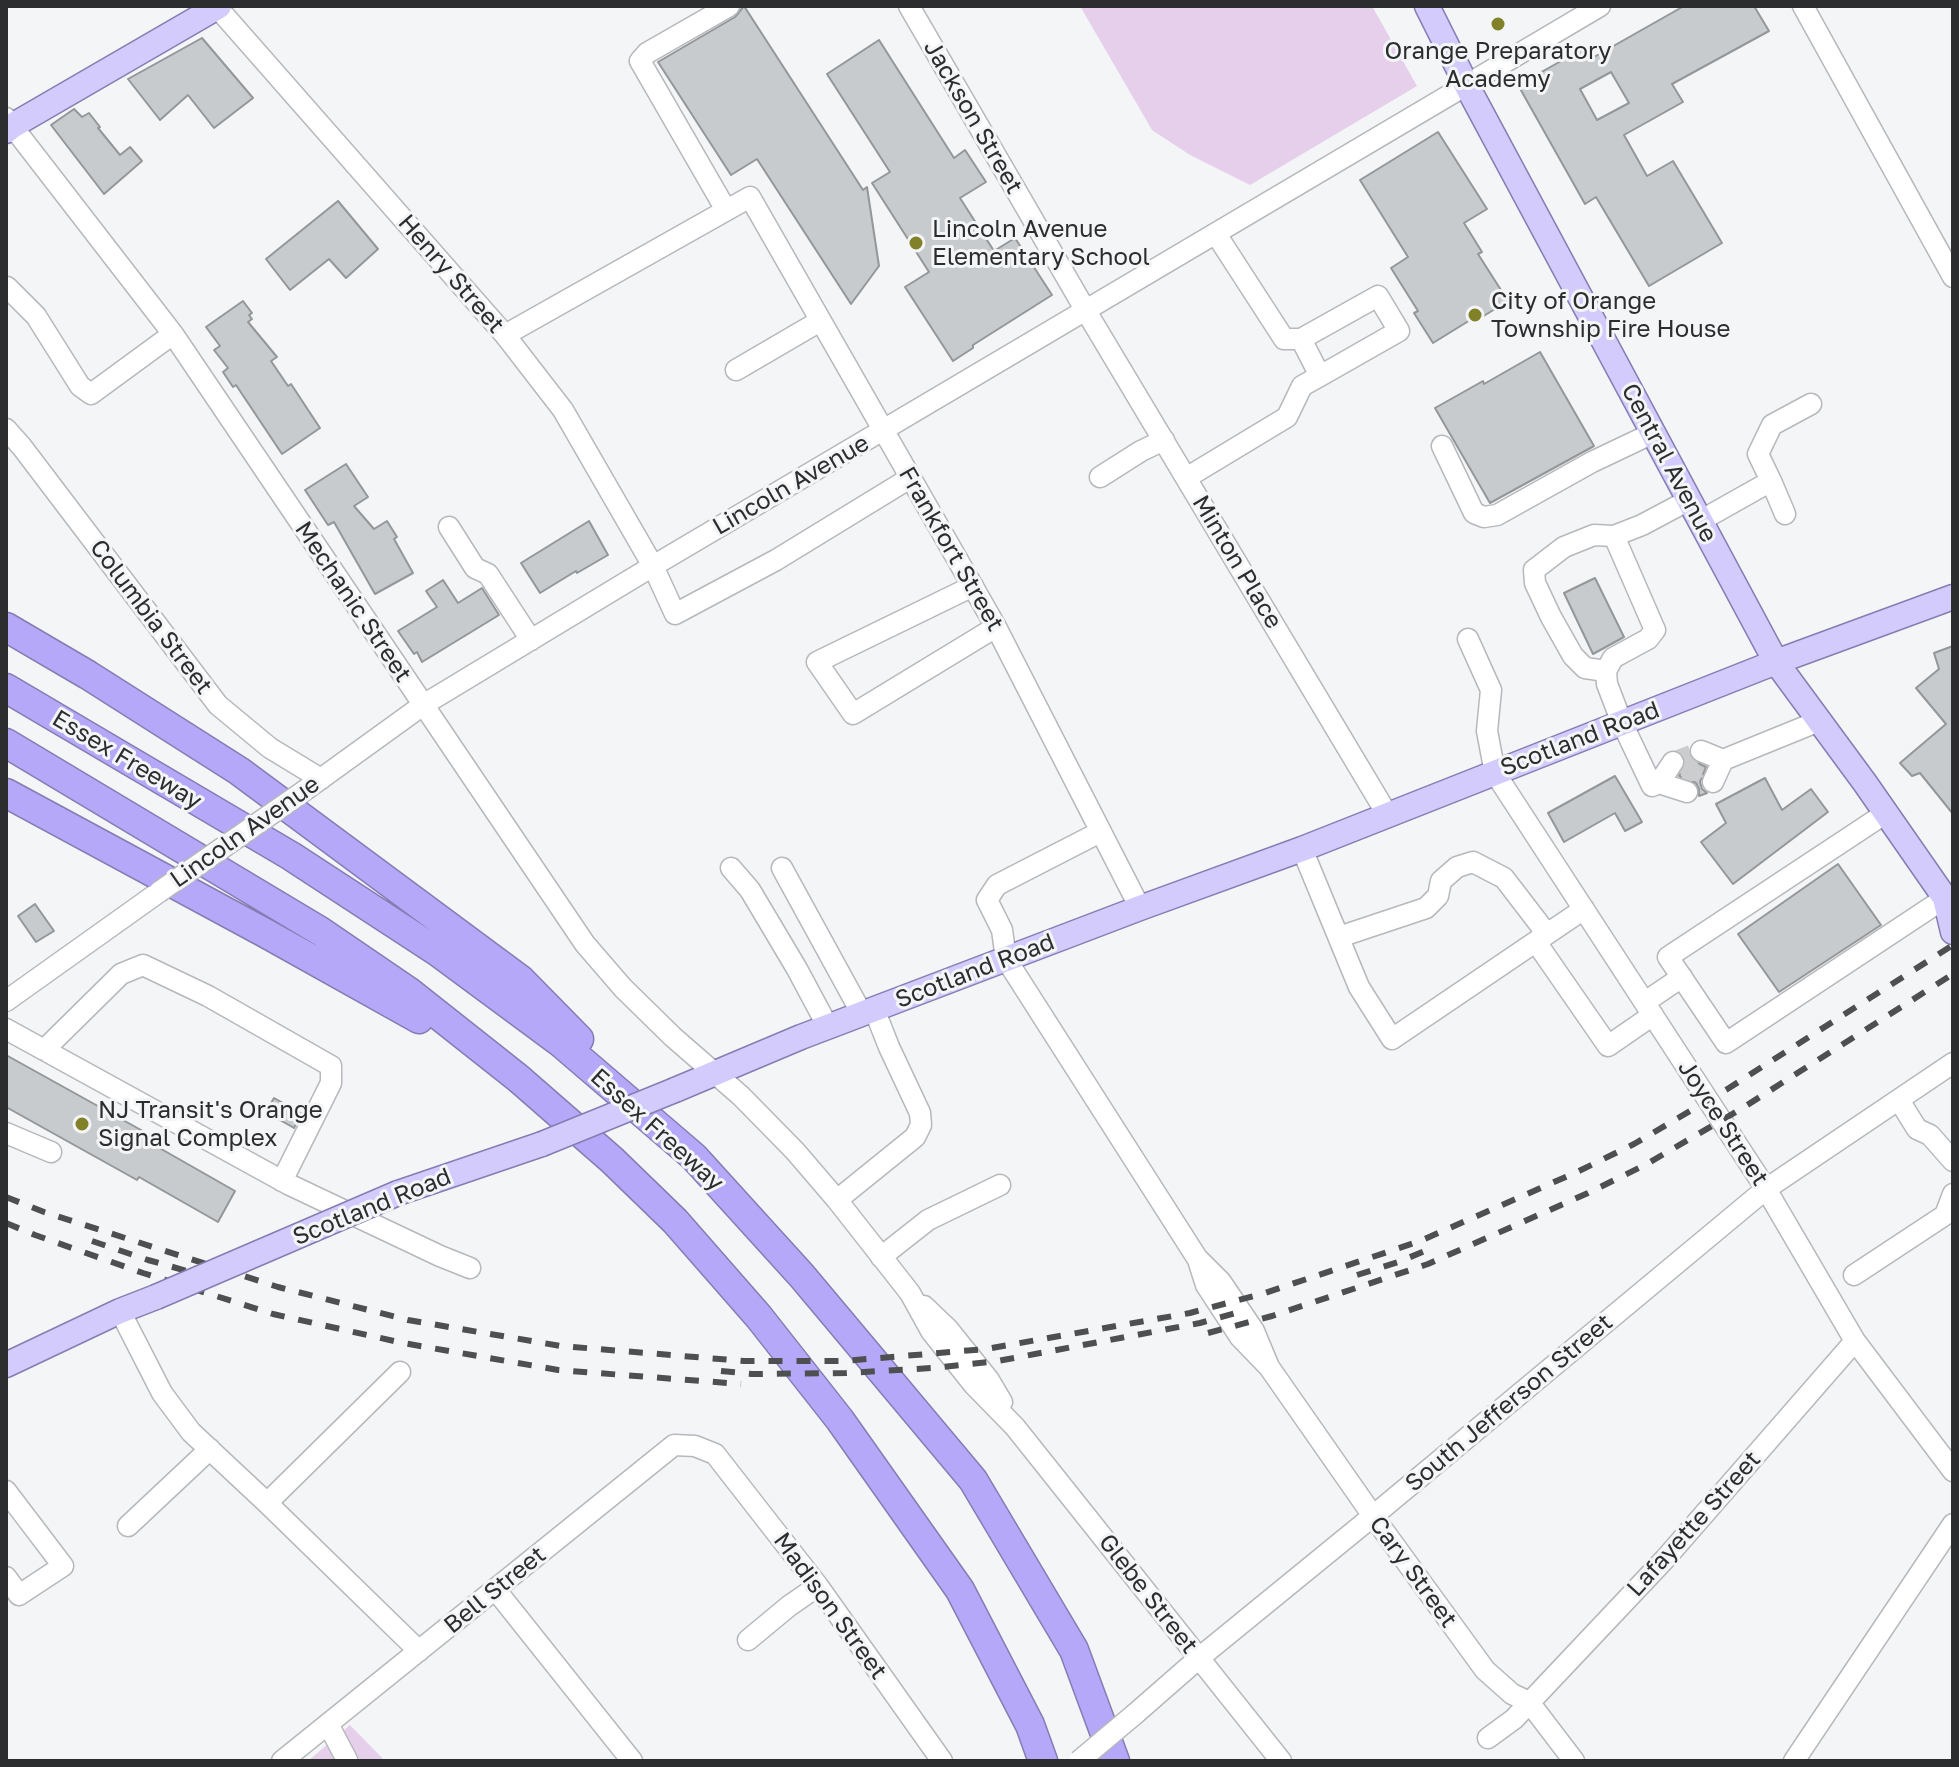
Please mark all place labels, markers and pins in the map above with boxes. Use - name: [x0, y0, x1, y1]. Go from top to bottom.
- marker: Orange Preparatory Academy: [1489, 15, 1507, 33]
- place label: Orange Preparatory Academy: [1385, 37, 1611, 93]
- place label: Lincoln Avenue Elementary School: [932, 215, 1150, 271]
- marker: Lincoln Avenue Elementary School: [907, 234, 925, 252]
- place label: City of Orange Township Fire House: [1491, 287, 1730, 343]
- marker: City of Orange Township Fire House: [1466, 306, 1484, 324]
- place label: NJ Transit's Orange Signal Complex: [98, 1096, 323, 1152]
- marker: NJ Transit's Orange Signal Complex: [73, 1115, 91, 1133]

